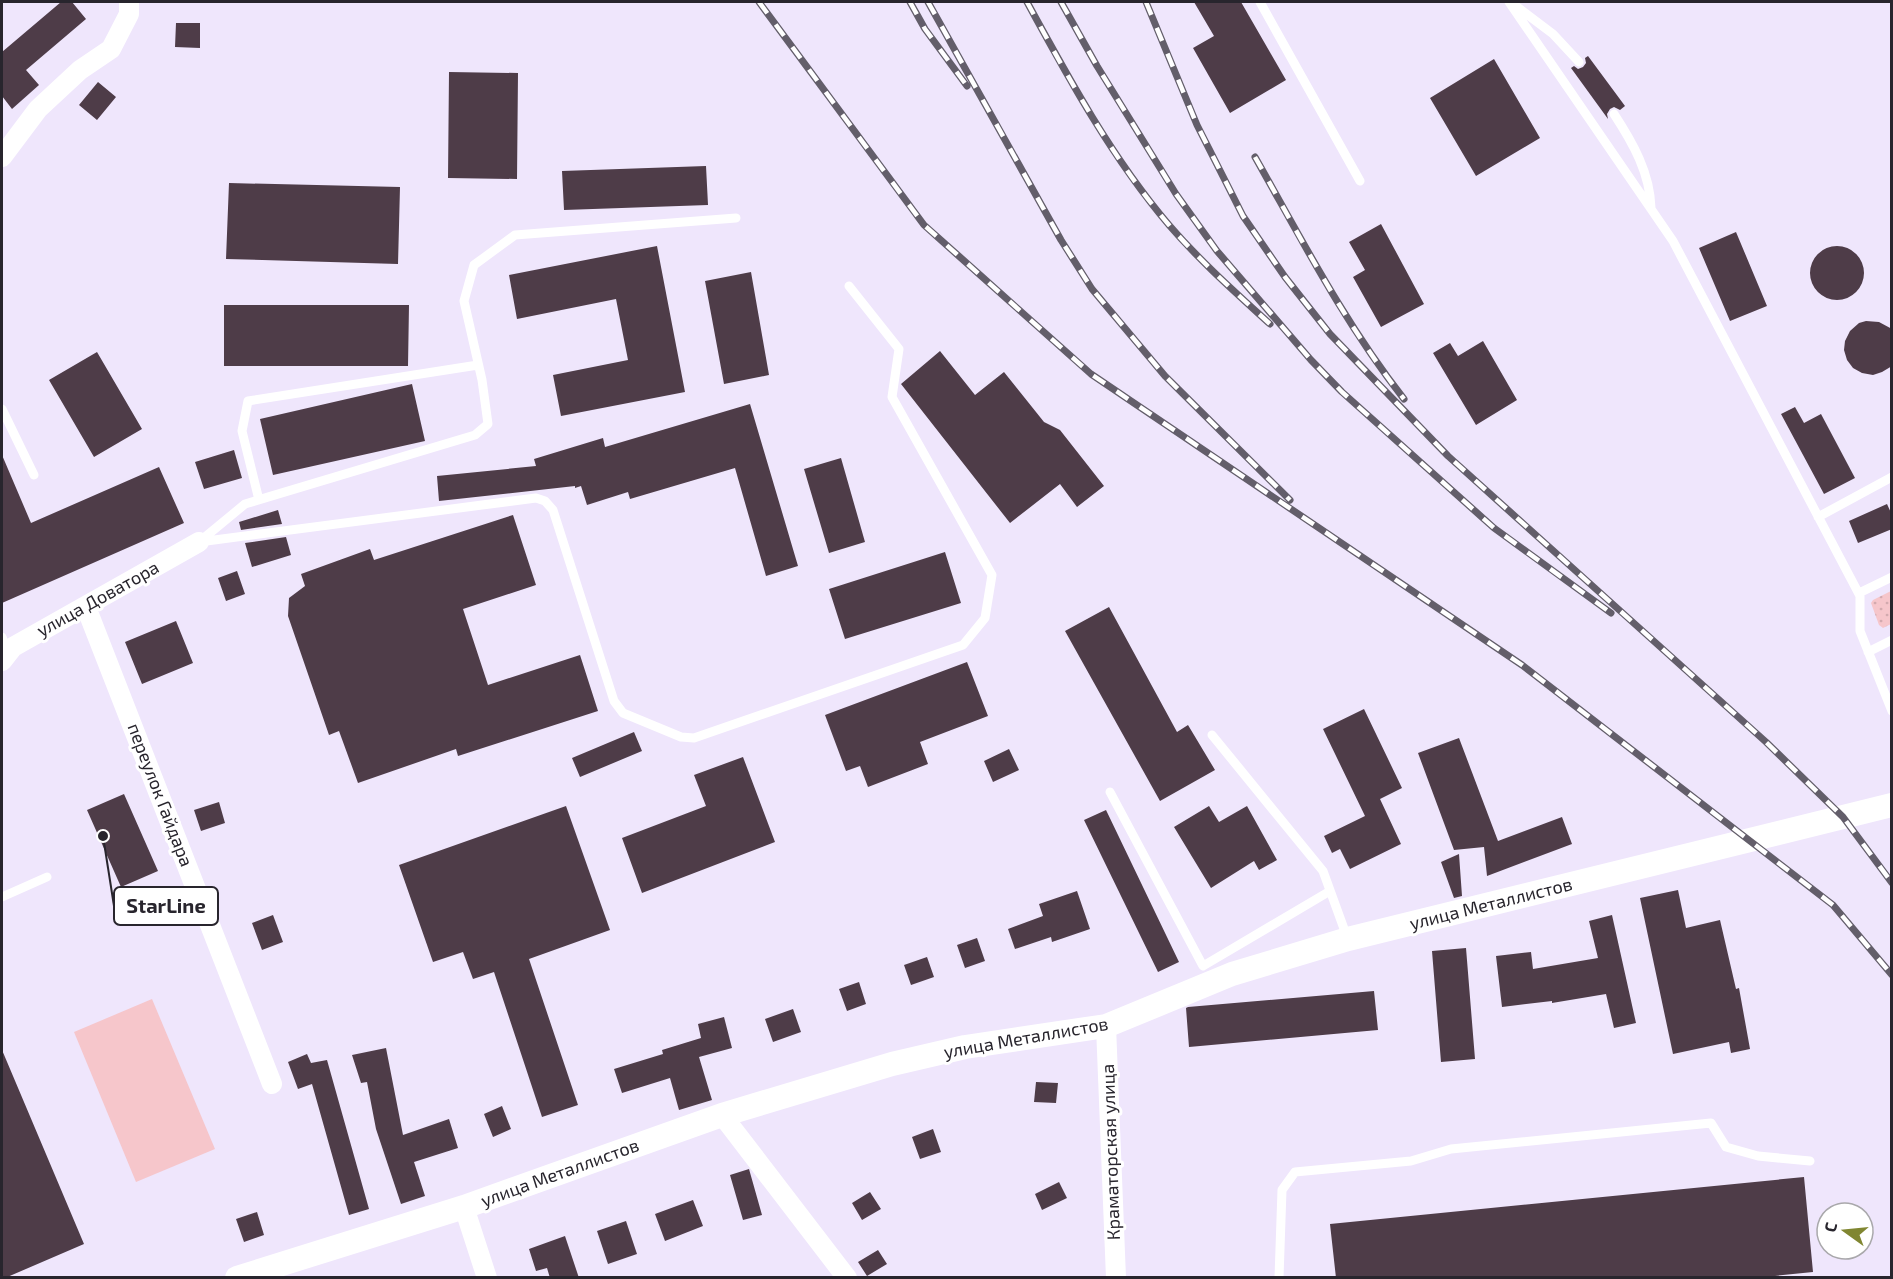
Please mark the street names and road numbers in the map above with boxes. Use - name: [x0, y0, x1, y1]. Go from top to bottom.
- street label: улица Доватора: [33, 555, 162, 641]
- street label: переулок Гайдара: [123, 720, 198, 870]
- street label: улица Металлистов: [1407, 872, 1574, 934]
- street label: улица Металлистов: [942, 1012, 1110, 1062]
- street label: Краматорская улица: [1096, 1063, 1124, 1241]
- street label: улица Металлистов: [478, 1133, 642, 1211]

